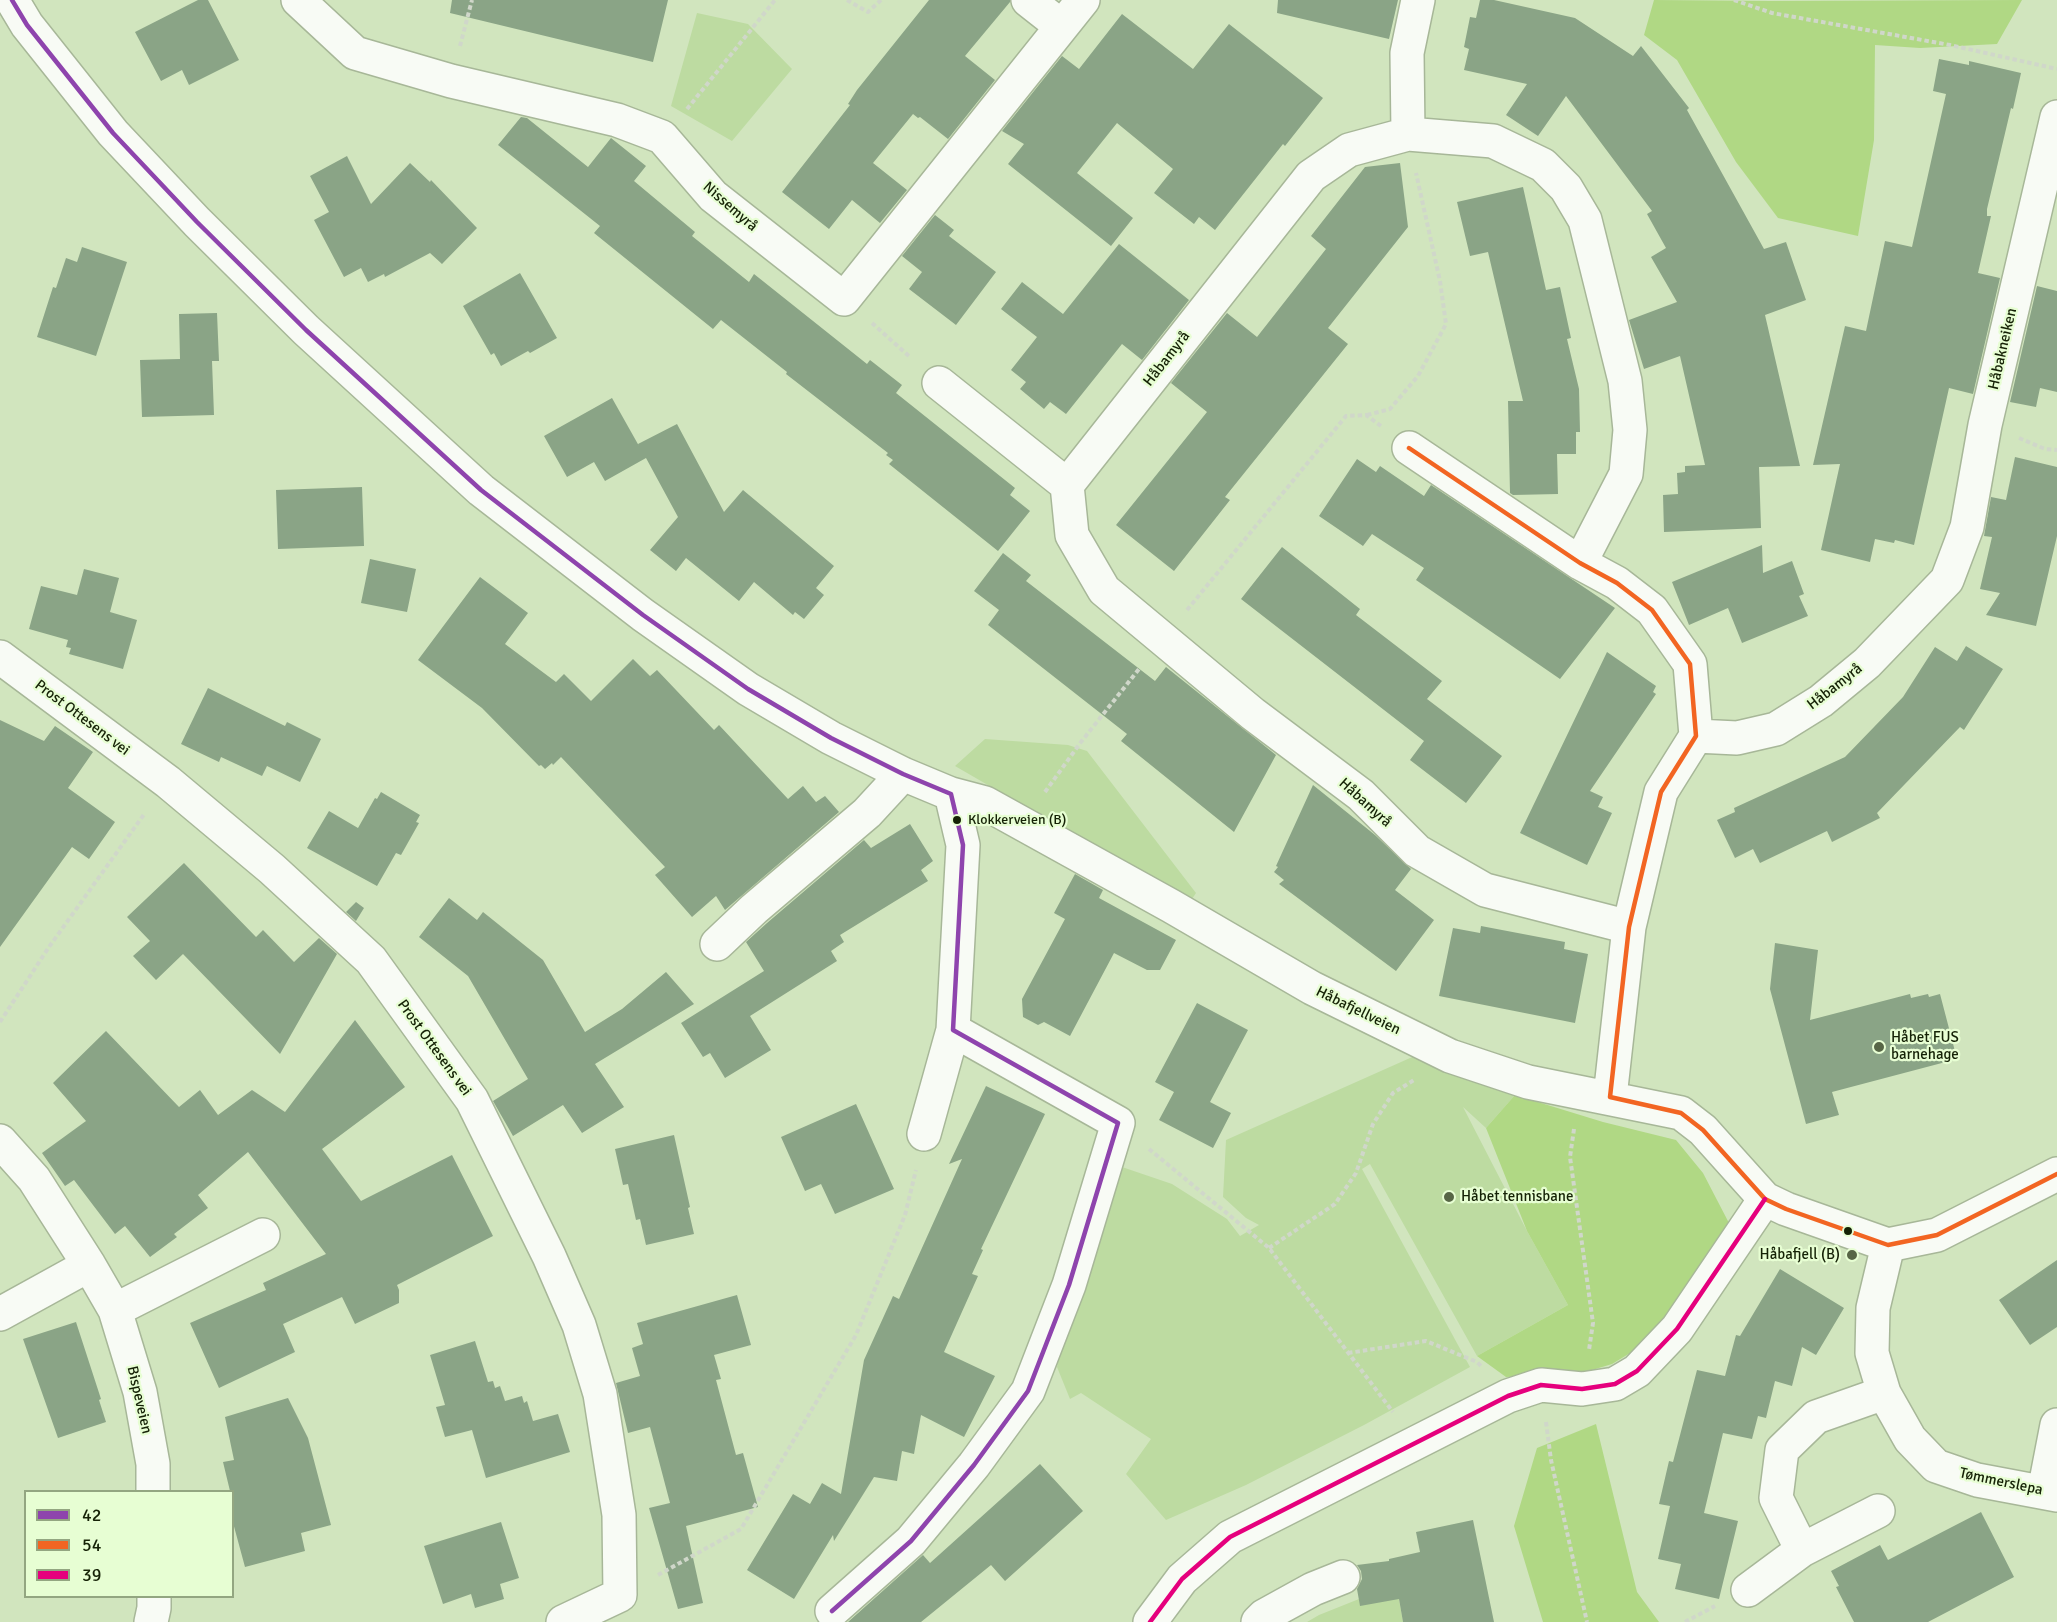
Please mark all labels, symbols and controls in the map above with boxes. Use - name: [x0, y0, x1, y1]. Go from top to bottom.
- street label: Nissemyrå: [699, 178, 761, 236]
- street label: Håbakneiken: [1985, 306, 2021, 392]
- street label: Håbamyrå: [1140, 328, 1194, 390]
- street label: Håbamyrå: [1804, 660, 1866, 714]
- street label: Prost Ottesens vei: [31, 676, 133, 760]
- street label: Håbamyrå: [1335, 775, 1395, 831]
- place label: Klokkerveien (B): [968, 812, 1066, 828]
- marker: Klokkerveien (B): [951, 814, 963, 826]
- street label: Håbafjellveien: [1313, 983, 1403, 1039]
- street label: Prost Ottesens vei: [393, 996, 475, 1100]
- place label: Håbet FUS barnehage: [1891, 1029, 1959, 1064]
- marker: Håbet FUS barnehage: [1872, 1040, 1886, 1054]
- place label: Håbet tennisbane: [1461, 1188, 1574, 1206]
- marker: Håbet tennisbane: [1442, 1190, 1456, 1204]
- unlabelled marker: [1842, 1225, 1854, 1237]
- place label: Håbafjell (B): [1760, 1246, 1840, 1264]
- marker: Håbafjell (B): [1845, 1248, 1859, 1262]
- street label: Bispeveien: [122, 1364, 156, 1436]
- street label: Tømmerslepa: [1958, 1464, 2044, 1500]
- legend: [24, 1490, 234, 1598]
- text: 42: [82, 1504, 101, 1526]
- text: 54: [82, 1534, 101, 1556]
- text: 39: [82, 1564, 101, 1586]

